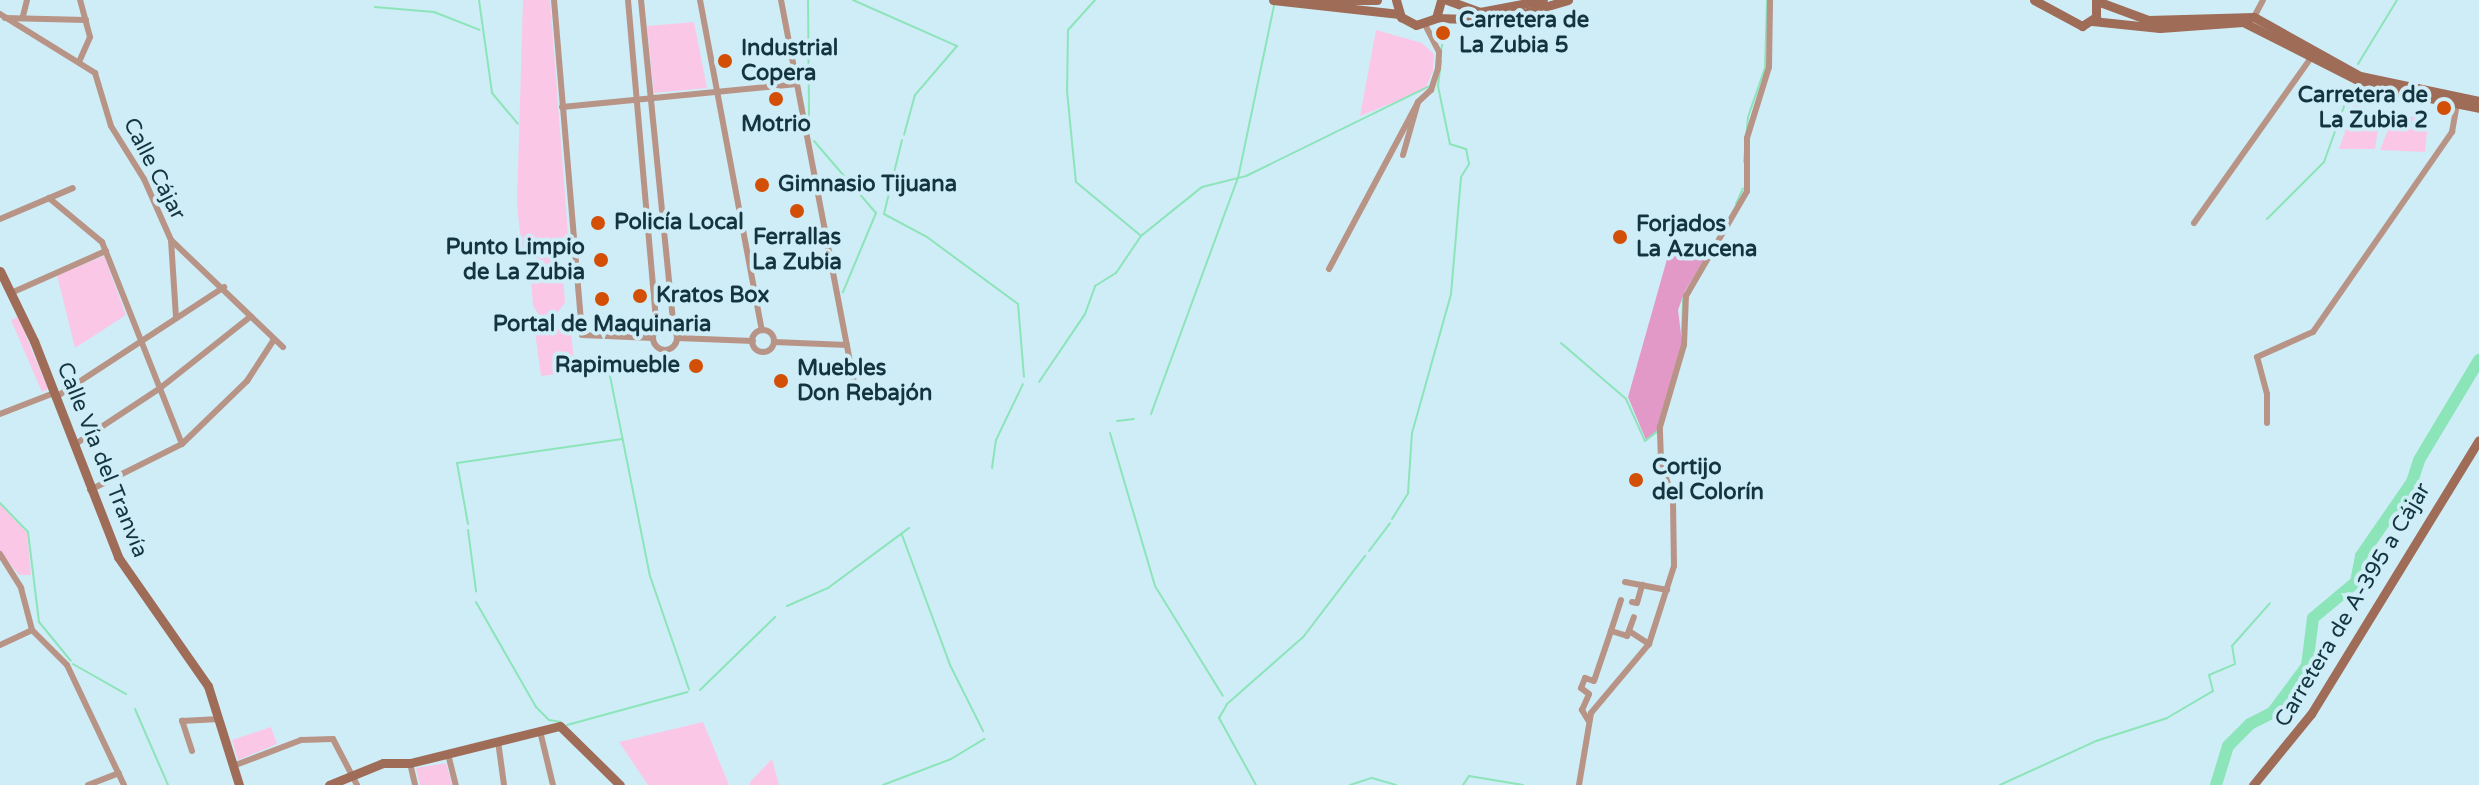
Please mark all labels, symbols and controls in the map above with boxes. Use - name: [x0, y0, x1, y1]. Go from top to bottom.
- place label: Carretera de La Zubia 5: [1459, 7, 1589, 58]
- marker: Carretera de La Zubia 5: [1434, 24, 1452, 42]
- place label: Industrial Copera: [741, 35, 838, 86]
- marker: Industrial Copera: [716, 52, 734, 70]
- place label: Carretera de La Zubia 2: [2298, 82, 2428, 134]
- marker: Motrio: [767, 90, 785, 108]
- marker: Carretera de La Zubia 2: [2435, 99, 2453, 117]
- place label: Motrio: [741, 112, 811, 138]
- street label: Calle Cájar: [117, 114, 191, 224]
- place label: Gimnasio Tijuana: [778, 172, 957, 198]
- marker: Gimnasio Tijuana: [753, 176, 771, 194]
- marker: Ferrallas La Zubia: [788, 202, 806, 220]
- place label: Policía Local: [614, 210, 744, 236]
- place label: Forjados La Azucena: [1636, 211, 1757, 262]
- marker: Policía Local: [589, 214, 607, 232]
- place label: Ferrallas La Zubia: [752, 224, 842, 276]
- marker: Forjados La Azucena: [1611, 228, 1629, 246]
- place label: Punto Limpio de La Zubia: [445, 234, 585, 286]
- marker: Punto Limpio de La Zubia: [592, 251, 610, 269]
- place label: Kratos Box: [656, 283, 769, 309]
- marker: Kratos Box: [631, 287, 649, 305]
- marker: Portal de Maquinaria: [593, 290, 611, 308]
- place label: Portal de Maquinaria: [493, 312, 711, 338]
- place label: Rapimueble: [555, 353, 680, 379]
- place label: Muebles Don Rebajón: [797, 355, 932, 406]
- marker: Rapimueble: [687, 357, 705, 375]
- street label: Calle Vía del Tranvía: [51, 358, 153, 562]
- marker: Muebles Don Rebajón: [772, 372, 790, 390]
- place label: Cortijo del Colorín: [1652, 454, 1764, 506]
- marker: Cortijo del Colorín: [1627, 471, 1645, 489]
- street label: Carretera de A-395 a Cájar: [2270, 478, 2436, 732]

